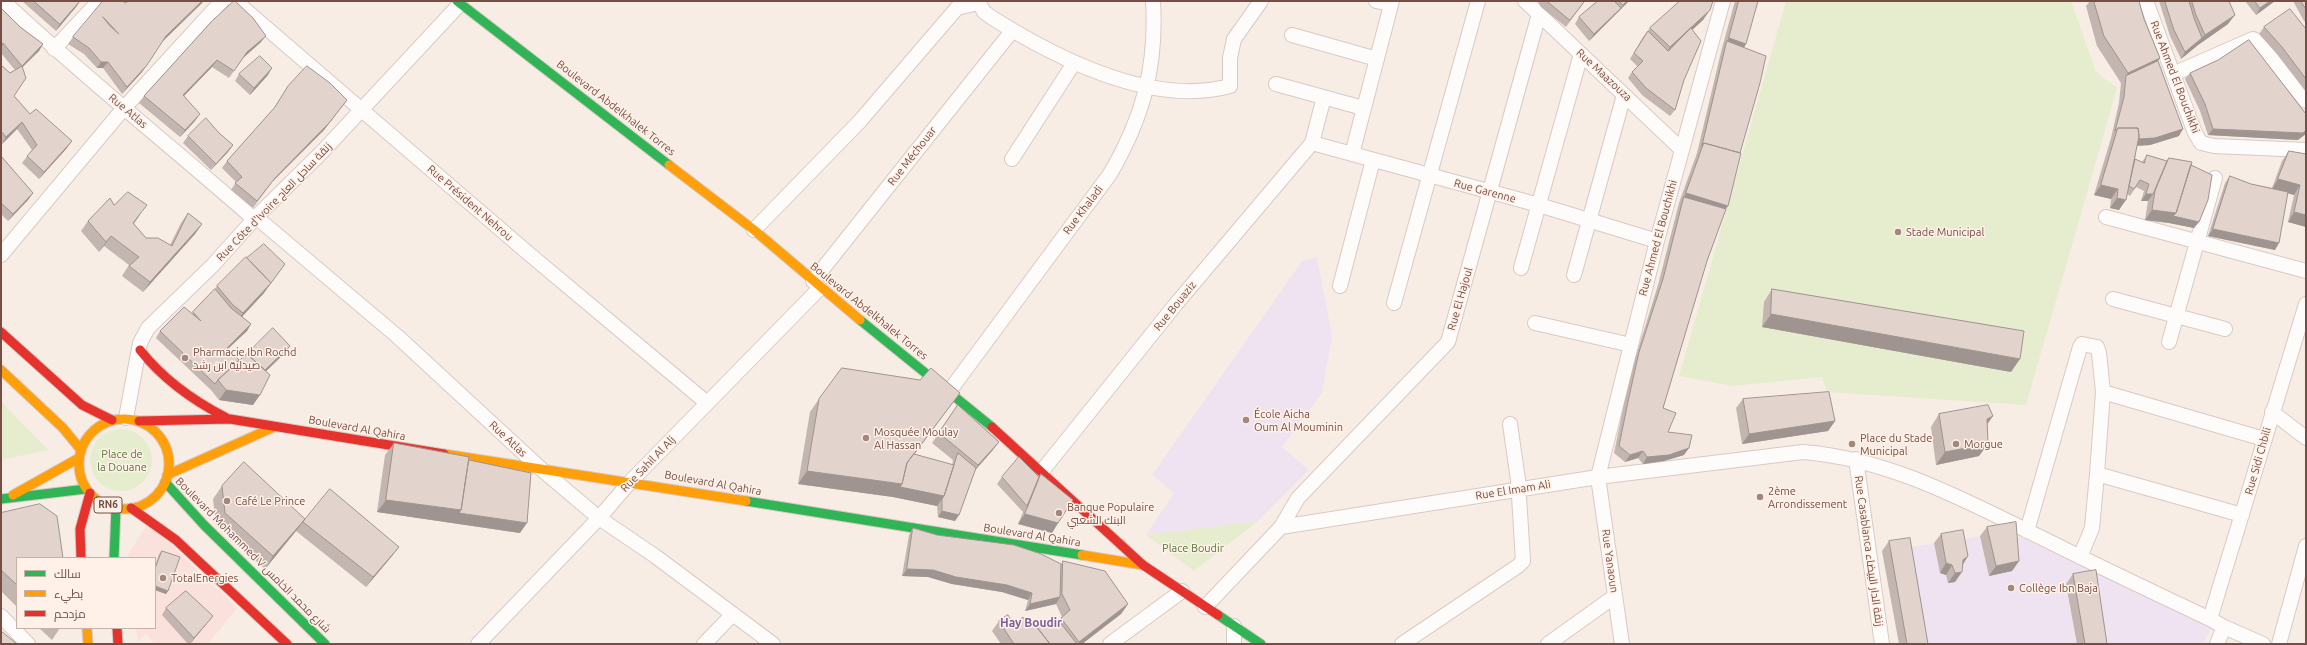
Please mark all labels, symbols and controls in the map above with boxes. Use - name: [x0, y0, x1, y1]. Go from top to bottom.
- street label: Rue Ahmed El Bouchikhi: [2147, 19, 2203, 135]
- street label: Rue Maazouza: [1574, 46, 1634, 104]
- street label: Boulevard Abdelkhalek Torres: [554, 57, 678, 159]
- street label: Rue Atlas: [106, 91, 150, 131]
- street label: Rue Méchouar: [885, 124, 939, 188]
- street label: Rue Côte d'Ivoire زنقة ساحل العاج: [214, 140, 334, 264]
- street label: Rue Président Nehrou: [425, 162, 515, 244]
- street label: Rue Garenne: [1453, 176, 1517, 206]
- street label: Rue Ahmed El Bouchikhi: [1636, 179, 1680, 297]
- street label: Rue Khaladi: [1060, 183, 1106, 237]
- place label: Stade Municipal: [1906, 225, 1984, 239]
- marker: Stade Municipal: [1893, 227, 1903, 237]
- street label: Boulevard Abdelkhalek Torres: [808, 259, 930, 363]
- street label: Rue El Hajoul: [1445, 266, 1475, 332]
- street label: Rue Bouaziz: [1151, 279, 1199, 333]
- place label: Pharmacie Ibn Rochd صيدلية ابن رشد: [193, 345, 296, 371]
- marker: Pharmacie Ibn Rochd صيدلية ابن رشد: [180, 353, 190, 363]
- place label: École Aicha Oum Al Mouminin: [1254, 407, 1343, 433]
- street label: Boulevard Al Qahira: [307, 413, 407, 443]
- marker: École Aicha Oum Al Mouminin: [1241, 415, 1251, 425]
- street label: Rue Atlas: [486, 418, 530, 460]
- place label: Mosquée Moulay Al Hassan: [874, 425, 958, 451]
- street label: Rue Sidi Chbili: [2242, 426, 2274, 496]
- place label: Place du Stade Municipal: [1860, 431, 1932, 457]
- street label: Rue Sahil Al Alj: [618, 433, 678, 495]
- marker: Mosquée Moulay Al Hassan: [861, 433, 871, 443]
- place label: Morgue: [1964, 437, 2003, 451]
- marker: Place du Stade Municipal: [1847, 439, 1857, 449]
- marker: Morgue: [1951, 439, 1961, 449]
- park label: Place de la Douane: [97, 447, 147, 473]
- street label: Boulevard Al Qahira: [663, 468, 763, 498]
- street label: Boulevard Mohammed V شارع محمد الخامس: [173, 475, 333, 635]
- street label: Rue Casablanca زنقة الدار البيضاء: [1852, 475, 1886, 627]
- street label: Rue El Imam Ali: [1474, 478, 1552, 502]
- place label: 2ème Arrondissement: [1768, 484, 1847, 510]
- marker: 2ème Arrondissement: [1755, 492, 1765, 502]
- place label: Café Le Prince: [235, 494, 305, 508]
- marker: Café Le Prince: [222, 496, 232, 506]
- road number: RN6: [94, 497, 122, 513]
- place label: Banque Populaire البنك الشعبي: [1067, 500, 1154, 526]
- marker: Banque Populaire البنك الشعبي: [1054, 508, 1064, 518]
- street label: Boulevard Al Qahira: [982, 521, 1082, 549]
- street label: Rue Yanaoun: [1599, 528, 1621, 594]
- park label: Place Boudir: [1162, 541, 1224, 555]
- legend: [16, 557, 156, 629]
- text: سالك: [54, 567, 81, 580]
- place label: TotalEnergies: [171, 571, 238, 585]
- marker: TotalEnergies: [158, 573, 168, 583]
- place label: Collège Ibn Baja: [2019, 581, 2098, 595]
- marker: Collège Ibn Baja: [2006, 583, 2016, 593]
- text: بطيء: [54, 587, 83, 600]
- text: مزدحم: [54, 607, 86, 620]
- district label: Hay Boudir: [1000, 616, 1062, 630]

